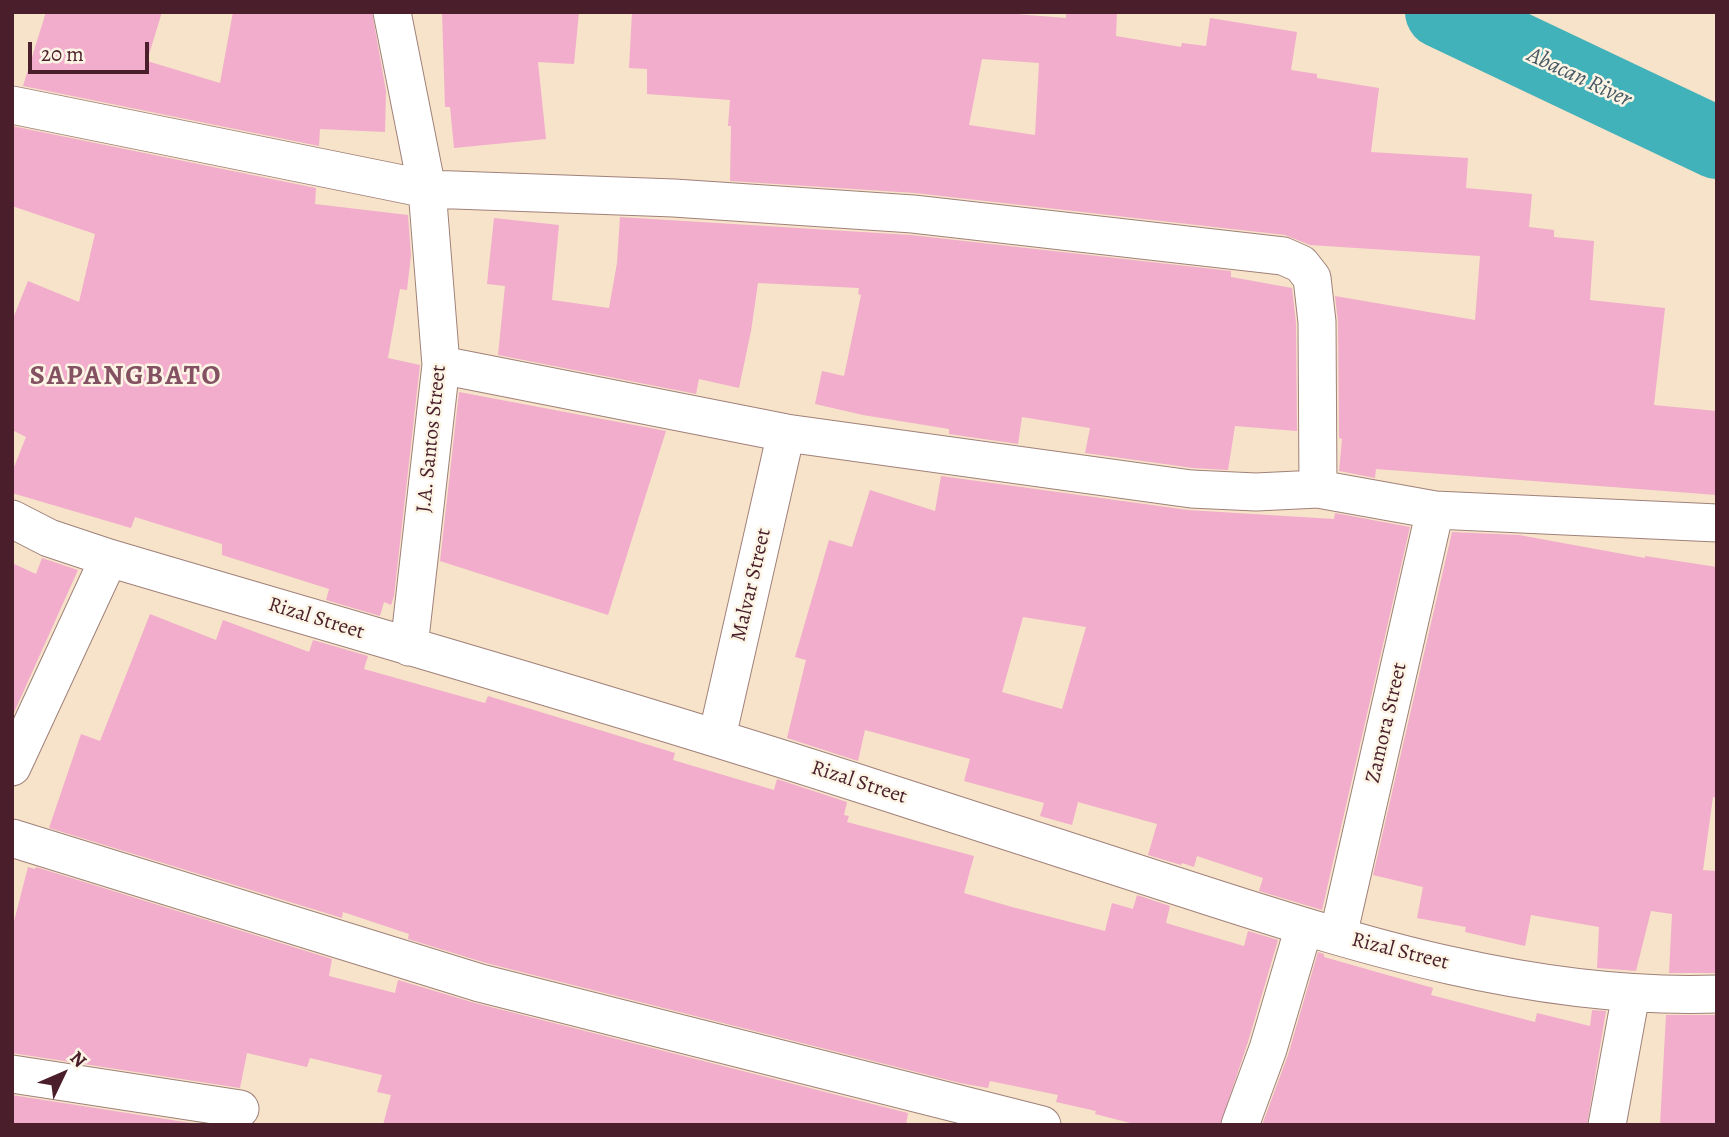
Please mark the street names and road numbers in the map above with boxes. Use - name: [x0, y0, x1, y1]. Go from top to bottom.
- street label: J.A. Santos Street: [412, 364, 452, 514]
- street label: Malvar Street: [727, 526, 777, 644]
- street label: Rizal Street: [265, 592, 367, 646]
- street label: Zamora Street: [1361, 660, 1413, 786]
- street label: Rizal Street: [808, 756, 910, 810]
- street label: Rizal Street: [1349, 928, 1451, 976]

